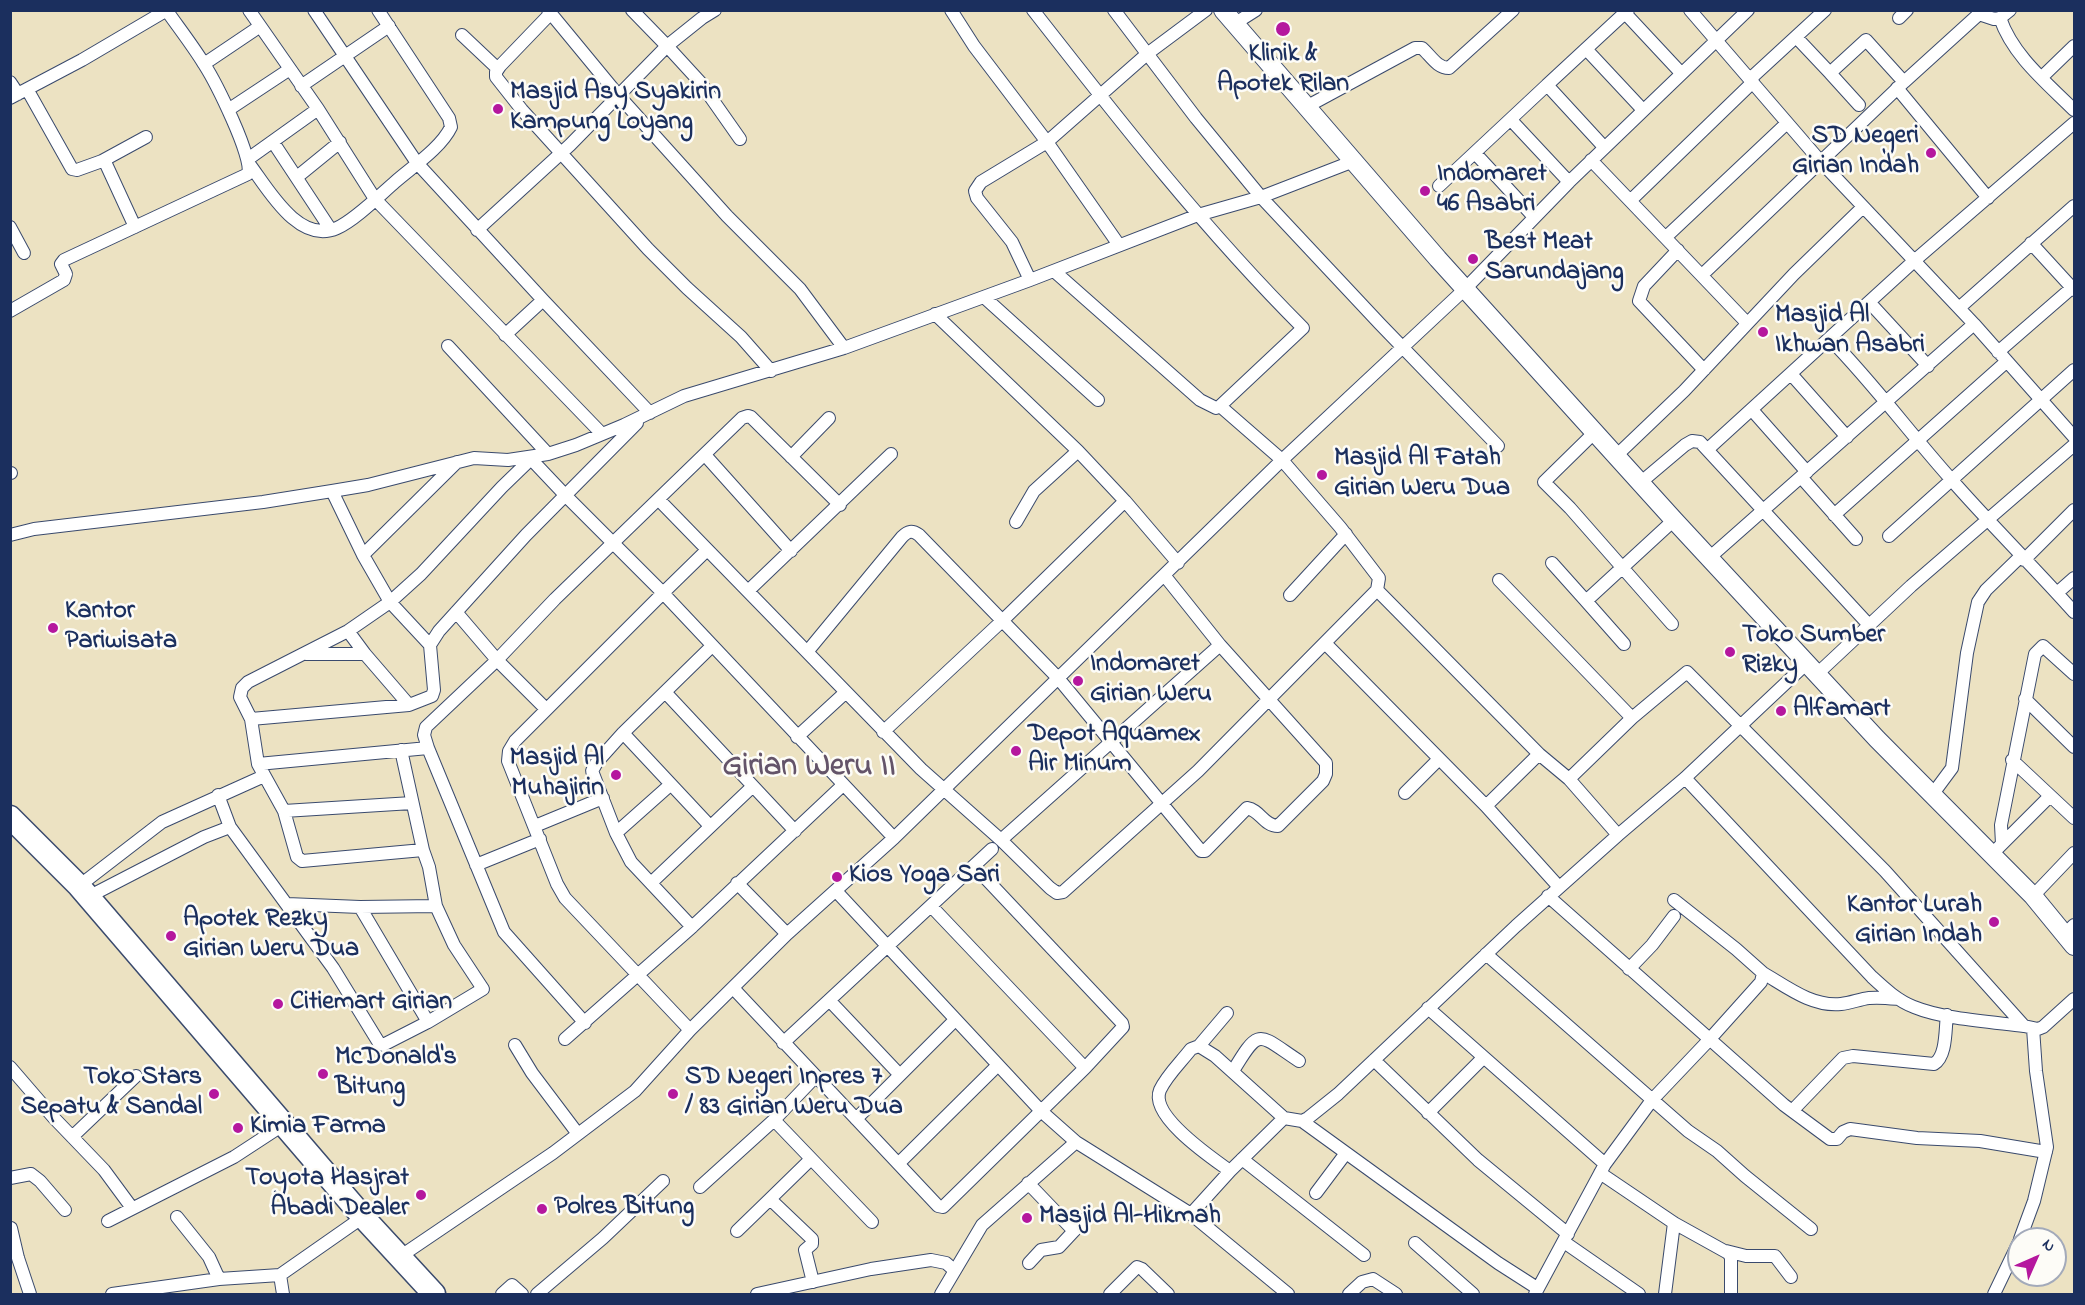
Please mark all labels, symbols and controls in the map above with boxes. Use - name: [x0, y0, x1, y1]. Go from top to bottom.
- marker: Klinik & Apotek Rilan: [1274, 20, 1292, 38]
- place label: Klinik & Apotek Rilan: [1217, 40, 1349, 101]
- place label: Masjid Asy Syakirin Kampung Loyang: [510, 78, 721, 140]
- marker: Masjid Asy Syakirin Kampung Loyang: [491, 102, 505, 116]
- place label: SD Negeri Girian Indah: [1792, 122, 1919, 184]
- marker: SD Negeri Girian Indah: [1924, 146, 1938, 160]
- place label: Indomaret 46 Asabri: [1437, 160, 1547, 222]
- marker: Indomaret 46 Asabri: [1418, 184, 1432, 198]
- place label: Best Meat Sarundajang: [1485, 228, 1624, 290]
- marker: Best Meat Sarundajang: [1466, 252, 1480, 266]
- place label: Masjid Al Ikhwan Asabri: [1775, 301, 1925, 362]
- marker: Masjid Al Ikhwan Asabri: [1756, 325, 1770, 339]
- place label: Masjid Al Fatah Girian Weru Dua: [1334, 444, 1510, 506]
- marker: Masjid Al Fatah Girian Weru Dua: [1315, 468, 1329, 482]
- place label: Kantor Pariwisata: [65, 597, 177, 658]
- marker: Kantor Pariwisata: [46, 621, 60, 635]
- place label: Toko Sumber Rizky: [1742, 621, 1885, 682]
- marker: Toko Sumber Rizky: [1723, 645, 1737, 659]
- place label: Indomaret Girian Weru: [1090, 650, 1212, 712]
- marker: Indomaret Girian Weru: [1071, 674, 1085, 688]
- place label: Alfamart: [1793, 695, 1890, 727]
- marker: Alfamart: [1774, 704, 1788, 718]
- place label: Depot Aquamex Air Minum: [1028, 720, 1201, 782]
- place label: Masjid Al Muhajirin: [510, 744, 604, 806]
- marker: Depot Aquamex Air Minum: [1009, 744, 1023, 758]
- district label: Girian Weru II: [723, 750, 895, 788]
- marker: Masjid Al Muhajirin: [609, 768, 623, 782]
- place label: Kios Yoga Sari: [849, 861, 1000, 893]
- marker: Kios Yoga Sari: [830, 870, 844, 884]
- place label: Kantor Lurah Girian Indah: [1847, 891, 1982, 952]
- place label: Apotek Rezky Girian Weru Dua: [183, 905, 359, 966]
- marker: Kantor Lurah Girian Indah: [1987, 915, 2001, 929]
- marker: Apotek Rezky Girian Weru Dua: [164, 929, 178, 943]
- place label: Citiemart Girian: [290, 988, 452, 1020]
- marker: Citiemart Girian: [271, 997, 285, 1011]
- place label: McDonald's Bitung: [335, 1043, 457, 1104]
- place label: Toko Stars Sepatu & Sandal: [20, 1063, 202, 1124]
- place label: SD Negeri Inpres 7 / 83 Girian Weru Dua: [685, 1063, 903, 1124]
- marker: McDonald's Bitung: [316, 1067, 330, 1081]
- marker: Toko Stars Sepatu & Sandal: [207, 1087, 221, 1101]
- marker: SD Negeri Inpres 7 / 83 Girian Weru Dua: [666, 1087, 680, 1101]
- place label: Kimia Farma: [250, 1112, 386, 1144]
- marker: Kimia Farma: [231, 1121, 245, 1135]
- place label: Toyota Hasjrat Abadi Dealer: [245, 1164, 409, 1226]
- marker: Toyota Hasjrat Abadi Dealer: [414, 1188, 428, 1202]
- place label: Polres Bitung: [554, 1193, 694, 1225]
- marker: Polres Bitung: [535, 1202, 549, 1216]
- place label: Masjid Al-Hikmah: [1039, 1202, 1221, 1234]
- marker: Masjid Al-Hikmah: [1020, 1211, 1034, 1225]
- north arrow: [2007, 1227, 2067, 1287]
- text: N: [2036, 1233, 2061, 1258]

